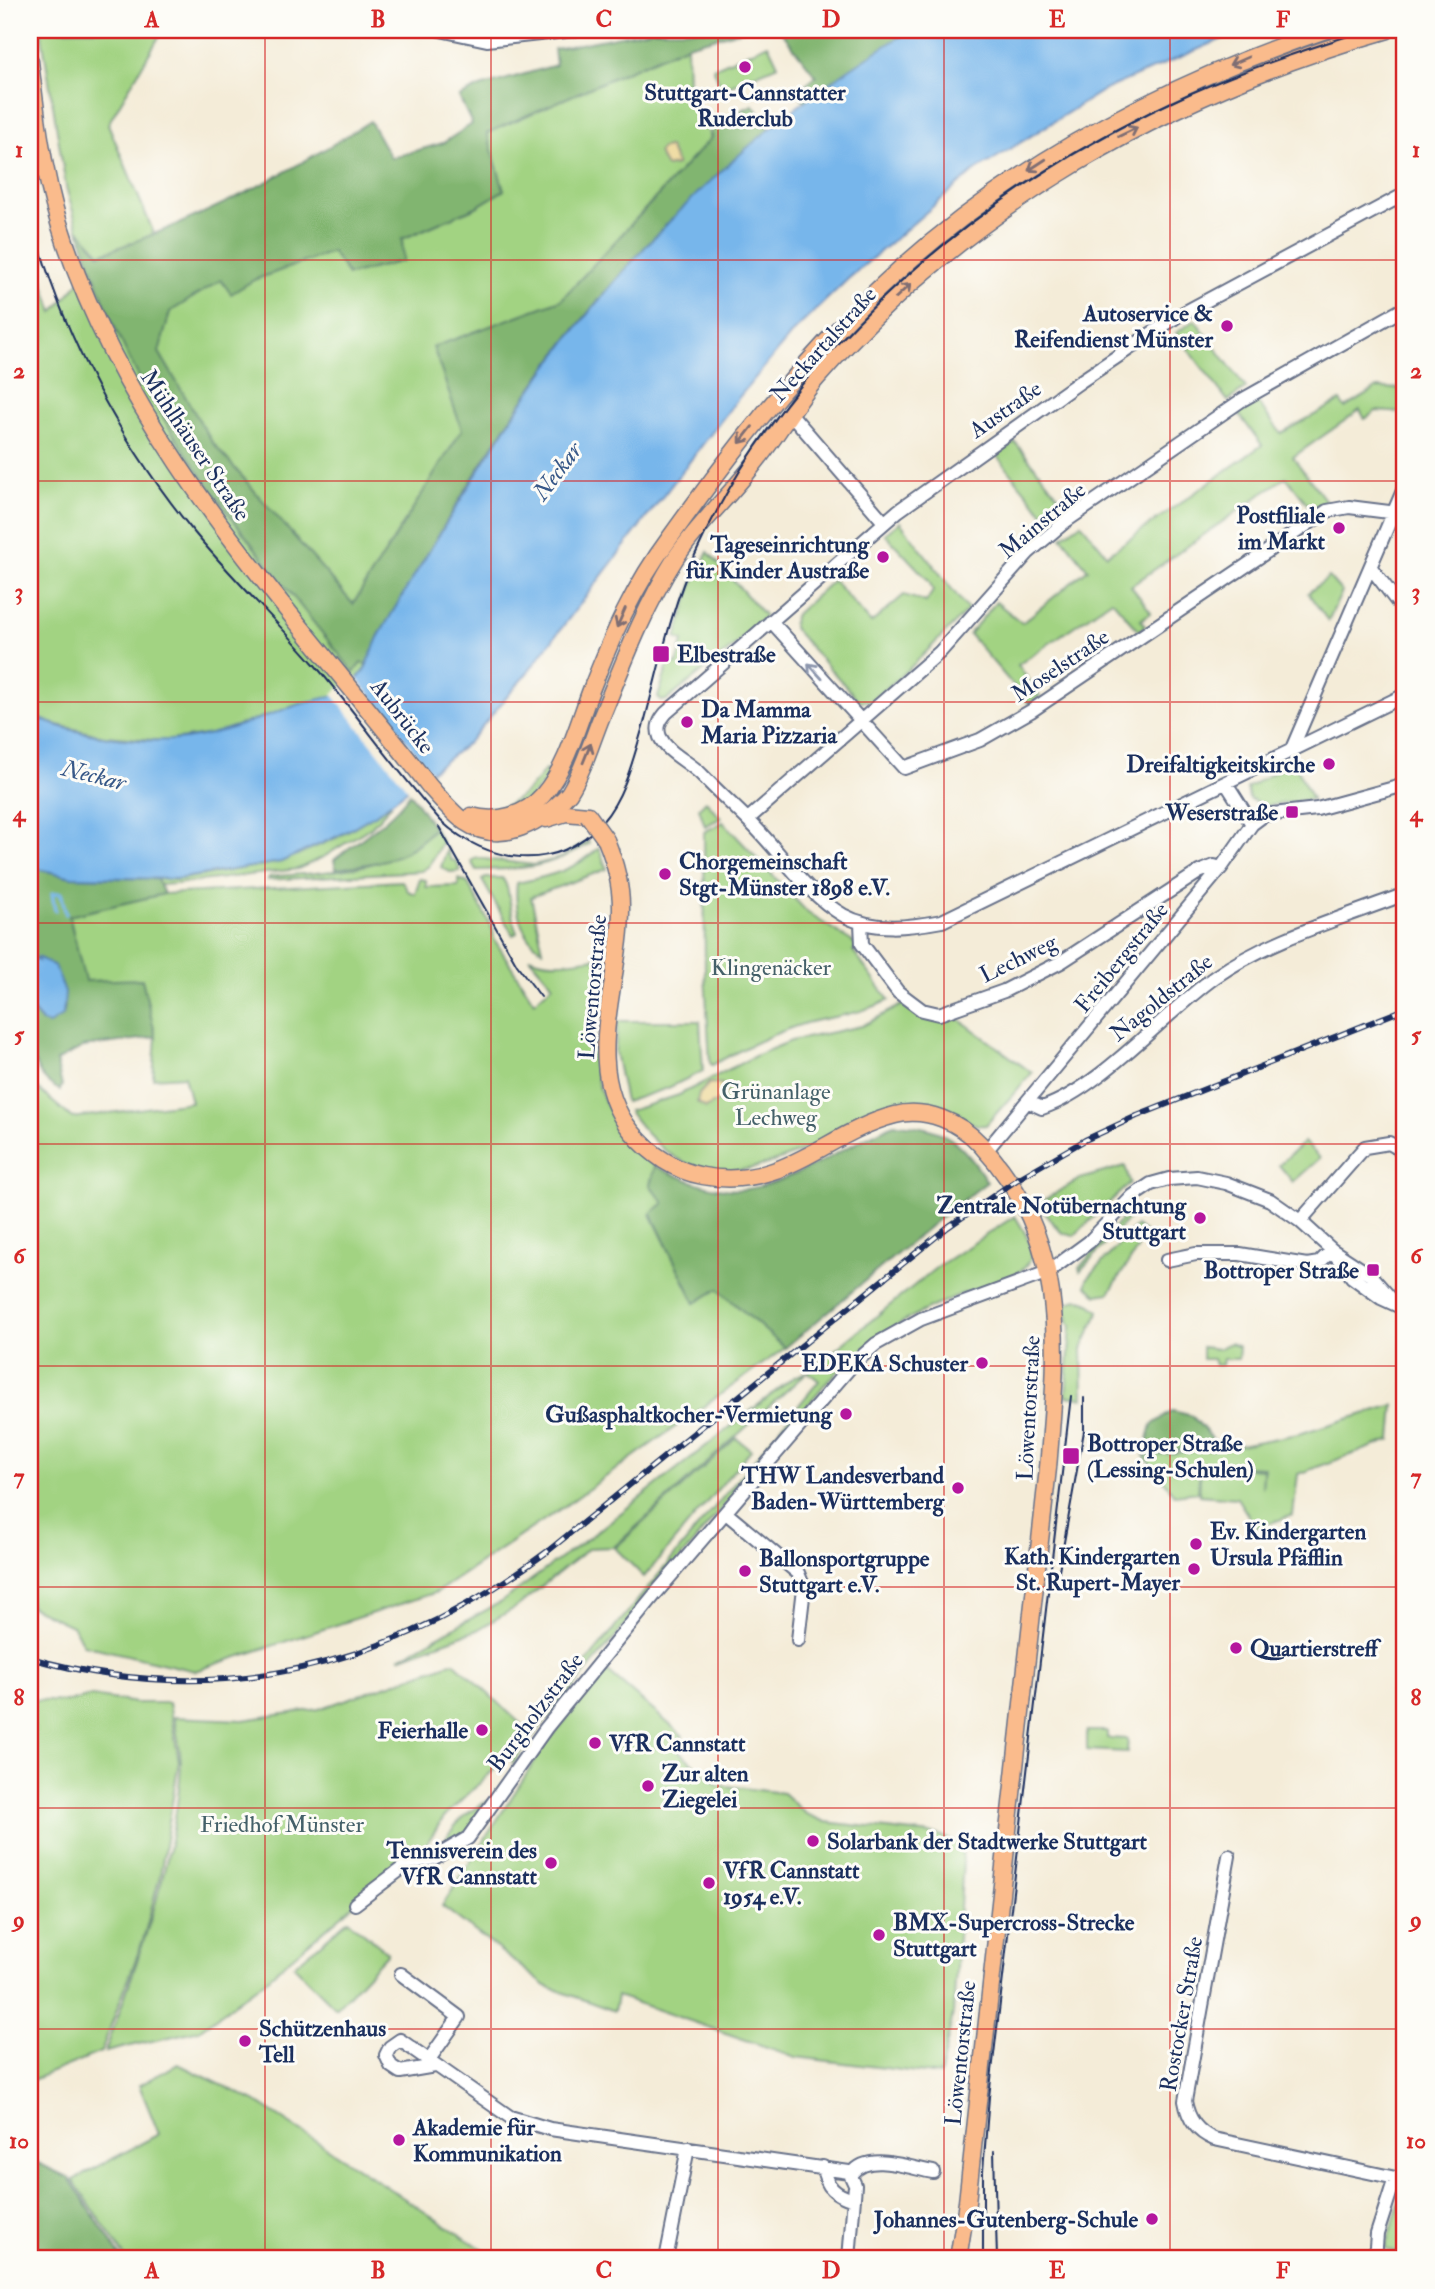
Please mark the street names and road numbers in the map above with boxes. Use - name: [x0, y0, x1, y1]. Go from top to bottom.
- street label: Neckartalstraße: [764, 280, 883, 408]
- street label: Mühlhäuser Straße: [134, 364, 257, 527]
- street label: Austraße: [963, 374, 1047, 445]
- street label: Mainstraße: [993, 475, 1092, 565]
- street label: Moselstraße: [1006, 622, 1115, 709]
- street label: Aubrücke: [364, 672, 441, 760]
- street label: Freibergstraße: [1068, 896, 1175, 1019]
- street label: Löwentorstraße: [572, 913, 613, 1061]
- street label: Lechweg: [975, 927, 1062, 990]
- street label: Nagoldstraße: [1104, 947, 1219, 1048]
- street label: Löwentorstraße: [1010, 1334, 1047, 1481]
- street label: Burgholzstraße: [481, 1646, 590, 1778]
- street label: Rostocker Straße: [1154, 1934, 1209, 2094]
- street label: Löwentorstraße: [938, 1979, 983, 2127]

